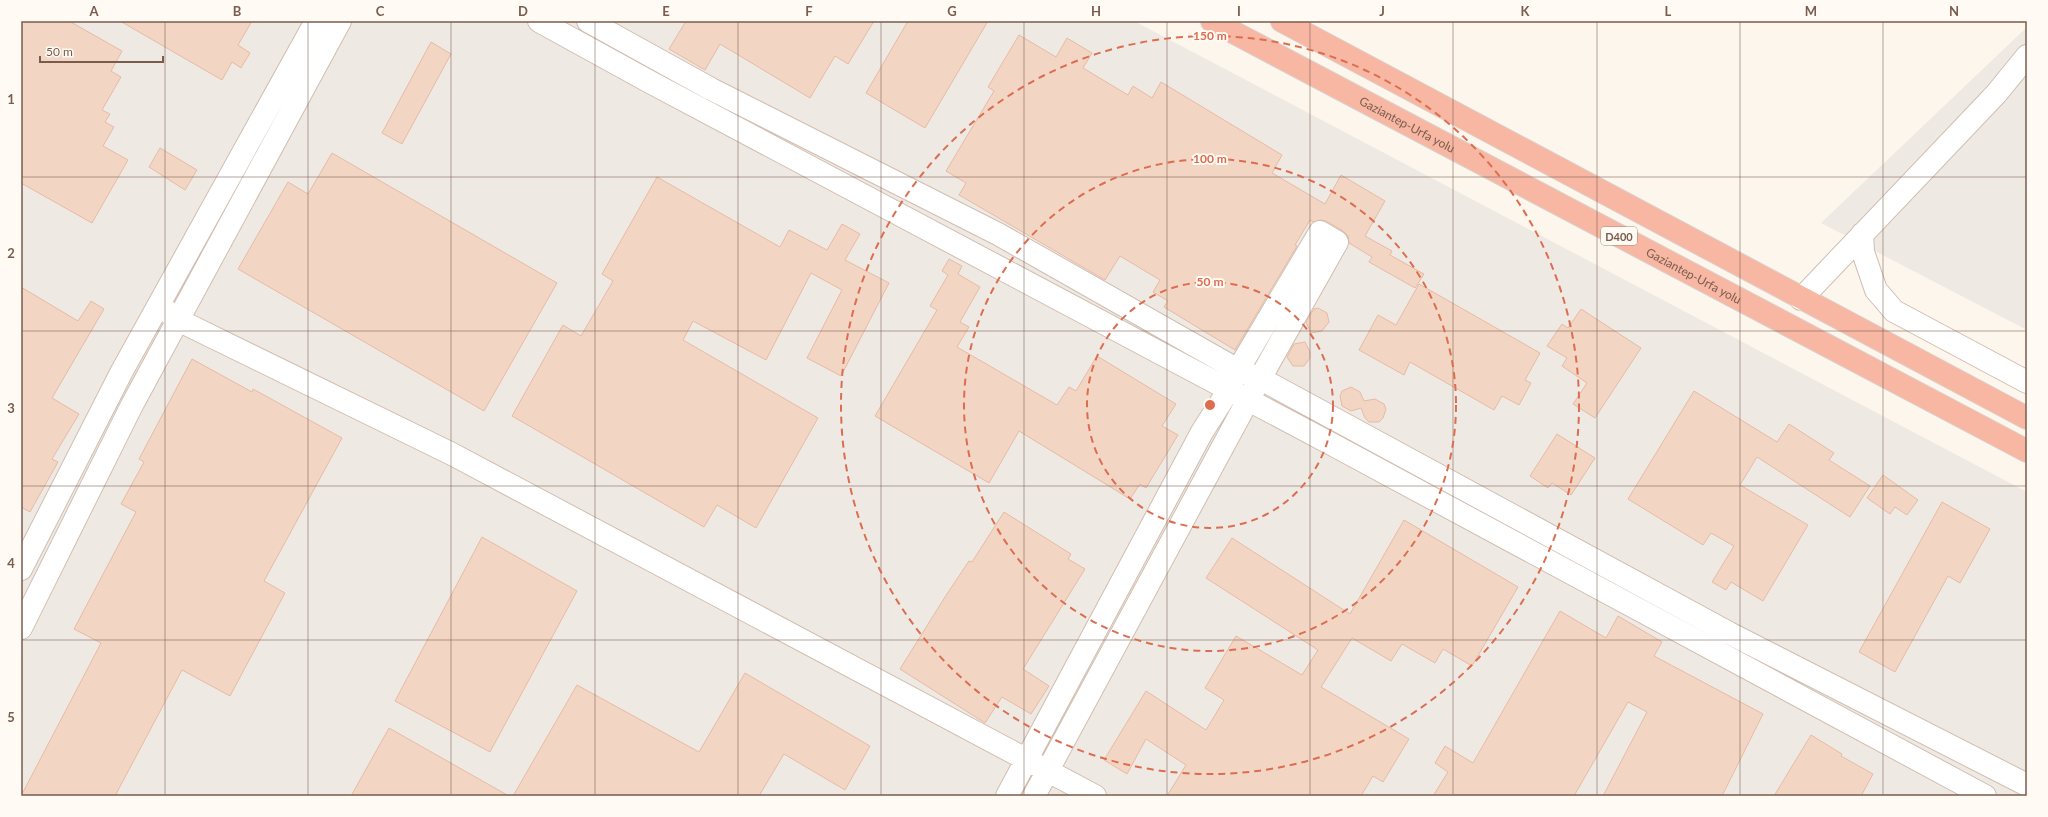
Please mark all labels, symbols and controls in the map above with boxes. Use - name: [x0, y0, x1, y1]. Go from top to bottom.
- text: A: [88, 3, 99, 19]
- text: B: [233, 3, 242, 19]
- text: C: [376, 3, 385, 19]
- text: D: [518, 3, 528, 19]
- text: E: [662, 3, 670, 19]
- text: F: [805, 3, 813, 19]
- text: G: [947, 3, 957, 19]
- text: H: [1091, 3, 1101, 19]
- text: I: [1237, 3, 1241, 19]
- text: J: [1379, 3, 1385, 19]
- text: K: [1521, 3, 1531, 19]
- text: L: [1665, 3, 1672, 19]
- text: M: [1805, 3, 1817, 19]
- text: N: [1949, 3, 1959, 19]
- text: 150 m: [1193, 28, 1227, 43]
- scale bar: [40, 38, 163, 64]
- text: 50 m: [46, 44, 73, 59]
- text: 1: [7, 91, 15, 107]
- street label: Gaziantep-Urfa yolu: [1357, 93, 1458, 155]
- text: 100 m: [1193, 151, 1227, 166]
- road number: D400: [1601, 227, 1637, 245]
- street label: Gaziantep-Urfa yolu: [1644, 244, 1744, 307]
- text: 2: [7, 245, 15, 261]
- text: 50 m: [1197, 274, 1223, 289]
- centre of rings: [1203, 398, 1217, 412]
- text: 3: [7, 400, 15, 416]
- text: 4: [7, 555, 15, 571]
- text: 5: [7, 709, 15, 725]

